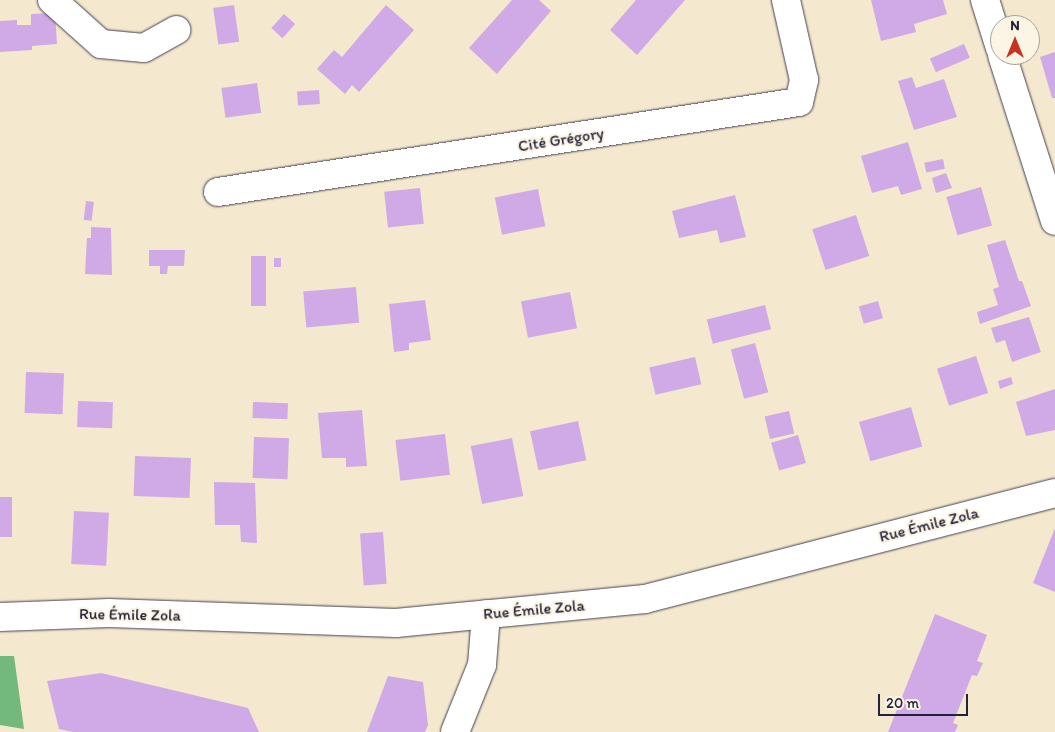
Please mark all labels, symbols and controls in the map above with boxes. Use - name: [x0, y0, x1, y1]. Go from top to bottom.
- north arrow: [990, 15, 1040, 65]
- text: N: [1010, 17, 1020, 34]
- street label: Cité Grégory: [517, 124, 605, 156]
- street label: Rue Émile Zola: [877, 503, 981, 547]
- street label: Rue Émile Zola: [483, 596, 585, 624]
- street label: Rue Émile Zola: [79, 605, 181, 625]
- scale bar: [880, 684, 970, 716]
- text: 20 m: [886, 694, 919, 712]

